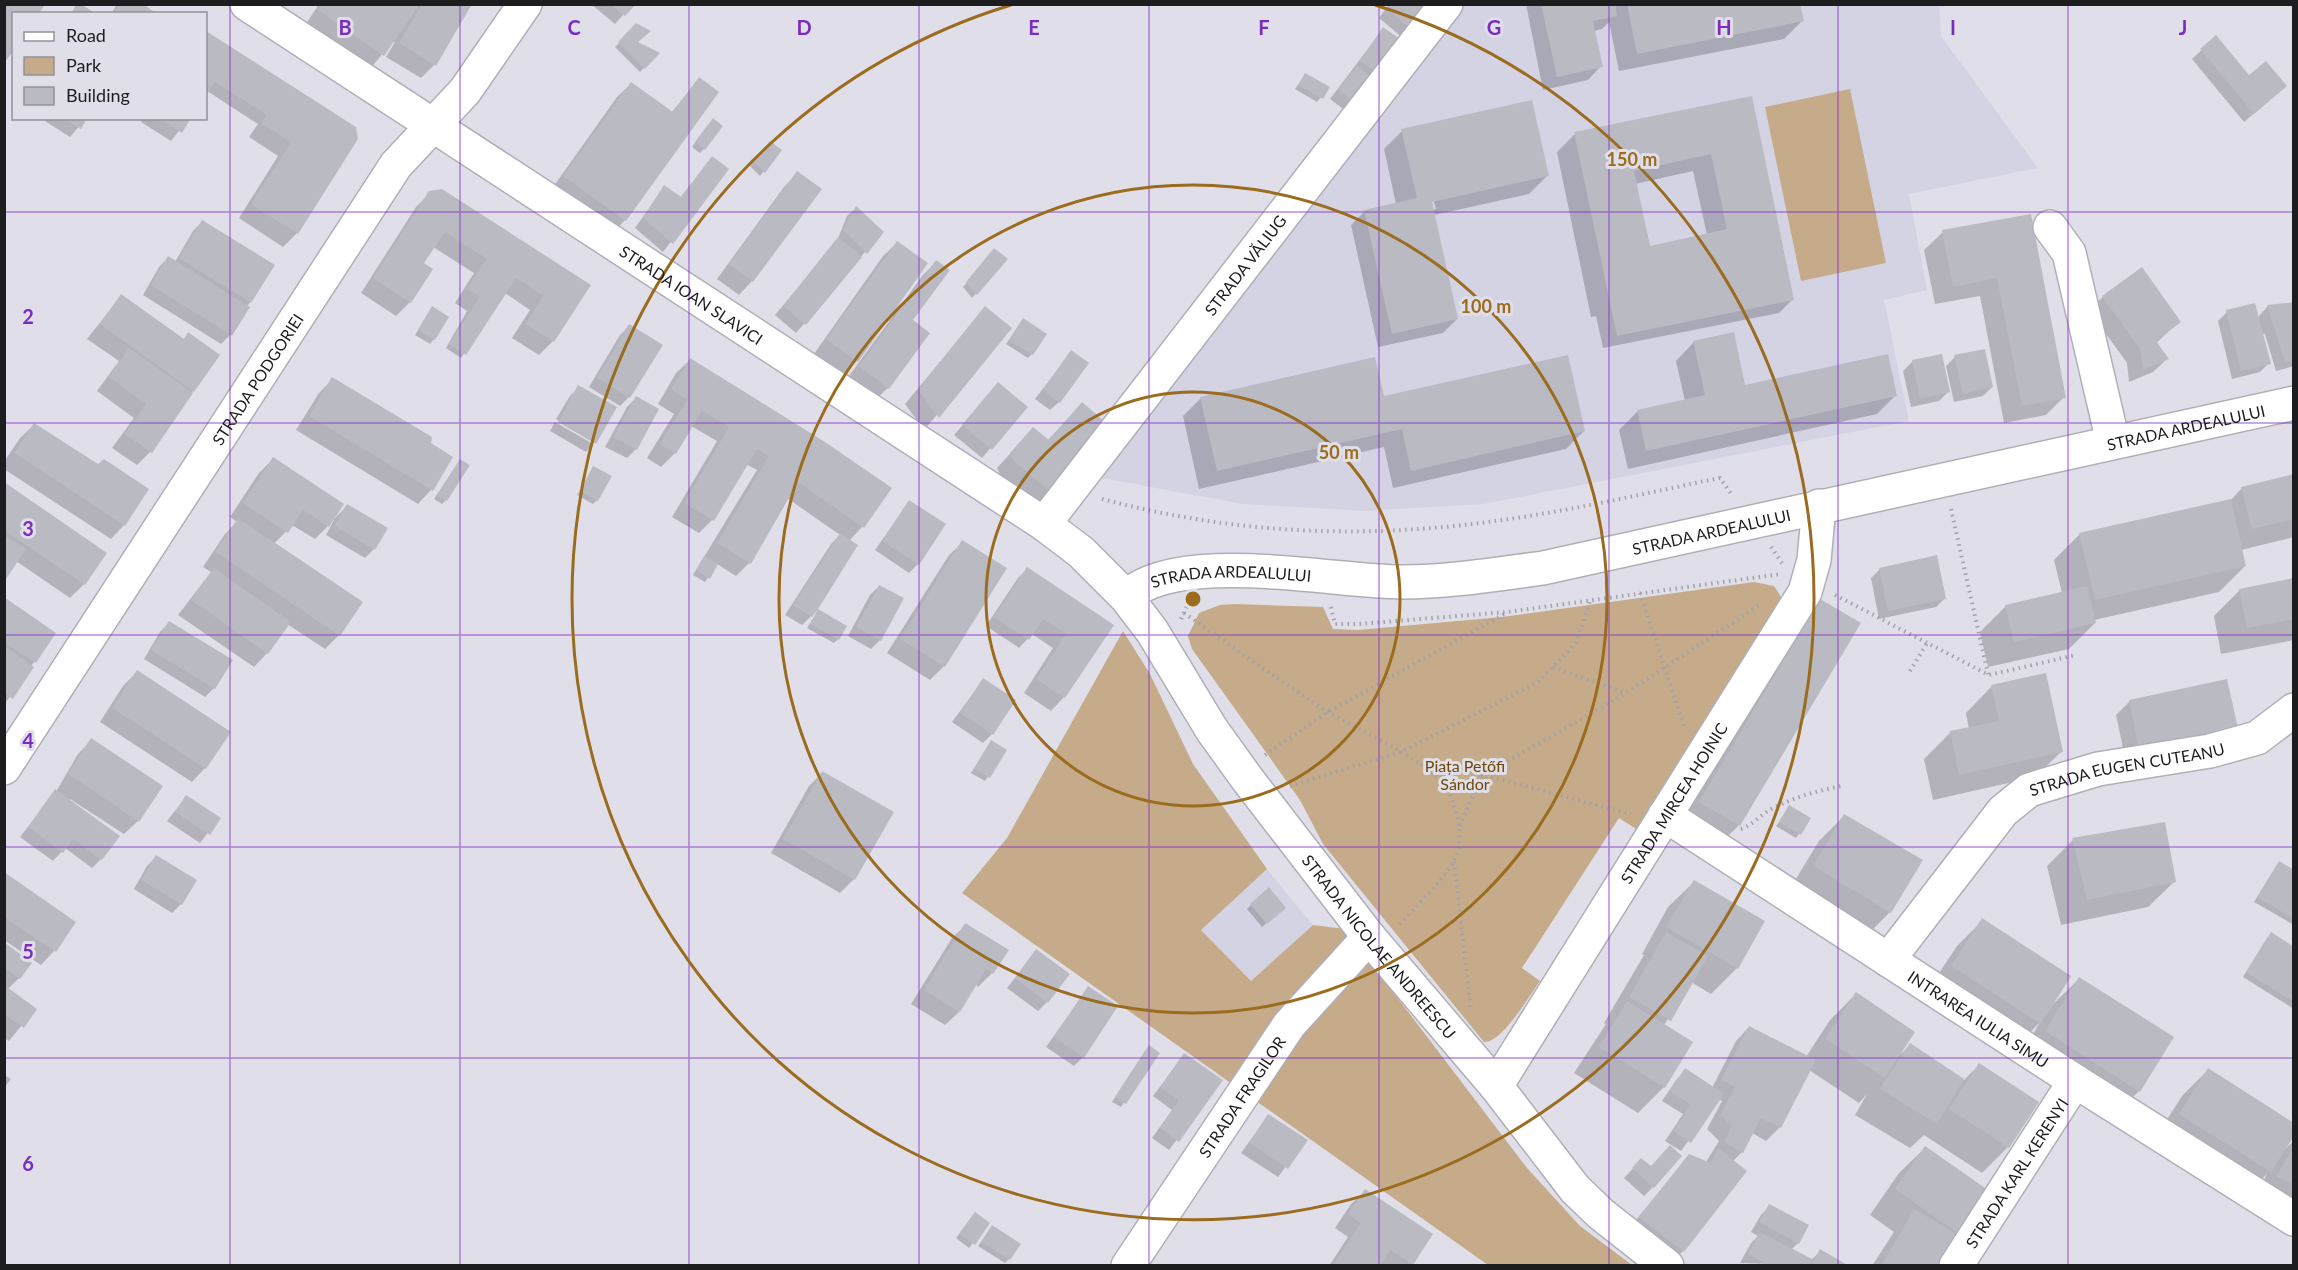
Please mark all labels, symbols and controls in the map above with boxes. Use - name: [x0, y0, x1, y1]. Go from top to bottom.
- legend: [12, 12, 207, 120]
- text: B: [338, 15, 352, 39]
- text: C: [567, 15, 581, 39]
- text: D: [796, 15, 812, 39]
- text: E: [1028, 15, 1040, 39]
- text: F: [1258, 15, 1270, 39]
- text: G: [1487, 15, 1501, 39]
- text: H: [1716, 15, 1732, 39]
- text: I: [1950, 15, 1956, 39]
- text: J: [2179, 15, 2187, 39]
- text: Road: [66, 24, 106, 46]
- text: Park: [66, 54, 102, 76]
- text: Building: [66, 84, 130, 106]
- text: 150 m: [1607, 148, 1657, 170]
- street label: STRADA VĂLIUG: [1200, 211, 1289, 318]
- street label: STRADA IOAN SLAVICI: [617, 241, 767, 348]
- text: 100 m: [1461, 295, 1511, 317]
- text: 2: [22, 304, 34, 328]
- street label: STRADA PODGORIEI: [207, 310, 306, 448]
- street label: STRADA ARDEALULUI: [2105, 400, 2267, 453]
- text: 50 m: [1319, 441, 1359, 463]
- street label: STRADA ARDEALULUI: [1630, 504, 1792, 558]
- text: 3: [22, 516, 34, 540]
- street label: STRADA ARDEALULUI: [1148, 561, 1312, 591]
- centre of rings: [1183, 589, 1203, 609]
- street label: STRADA MIRCEA HOINIC: [1616, 719, 1731, 887]
- text: 4: [22, 728, 34, 752]
- street label: STRADA EUGEN CUTEANU: [2027, 738, 2227, 799]
- park label: Piața Petőfi Sándor: [1425, 756, 1505, 793]
- street label: STRADA NICOLAE ANDREESCU: [1299, 850, 1461, 1042]
- text: 5: [22, 939, 34, 963]
- street label: INTRAREA IULIA SIMU: [1905, 966, 2053, 1071]
- street label: STRADA FRAGILOR: [1194, 1032, 1289, 1161]
- street label: STRADA KARL KERENYI: [1961, 1094, 2071, 1251]
- text: 6: [22, 1151, 34, 1175]

